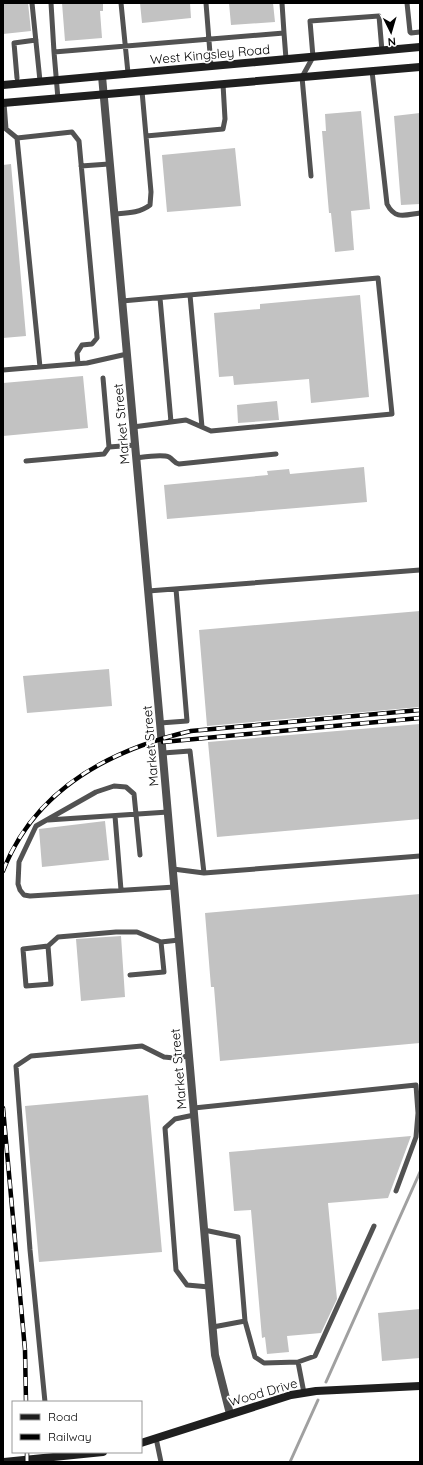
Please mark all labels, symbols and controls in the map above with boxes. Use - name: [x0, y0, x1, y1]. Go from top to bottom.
- north arrow: [371, 12, 411, 52]
- text: N: [387, 35, 397, 49]
- street label: West Kingsley Road: [149, 41, 271, 67]
- street label: Market Street: [109, 383, 133, 465]
- street label: Market Street: [138, 705, 162, 787]
- street label: Market Street: [166, 1028, 190, 1110]
- street label: Wood Drive: [227, 1375, 299, 1409]
- legend: [12, 1401, 142, 1453]
- text: Road: [48, 1409, 78, 1424]
- text: Railway: [48, 1429, 92, 1444]

